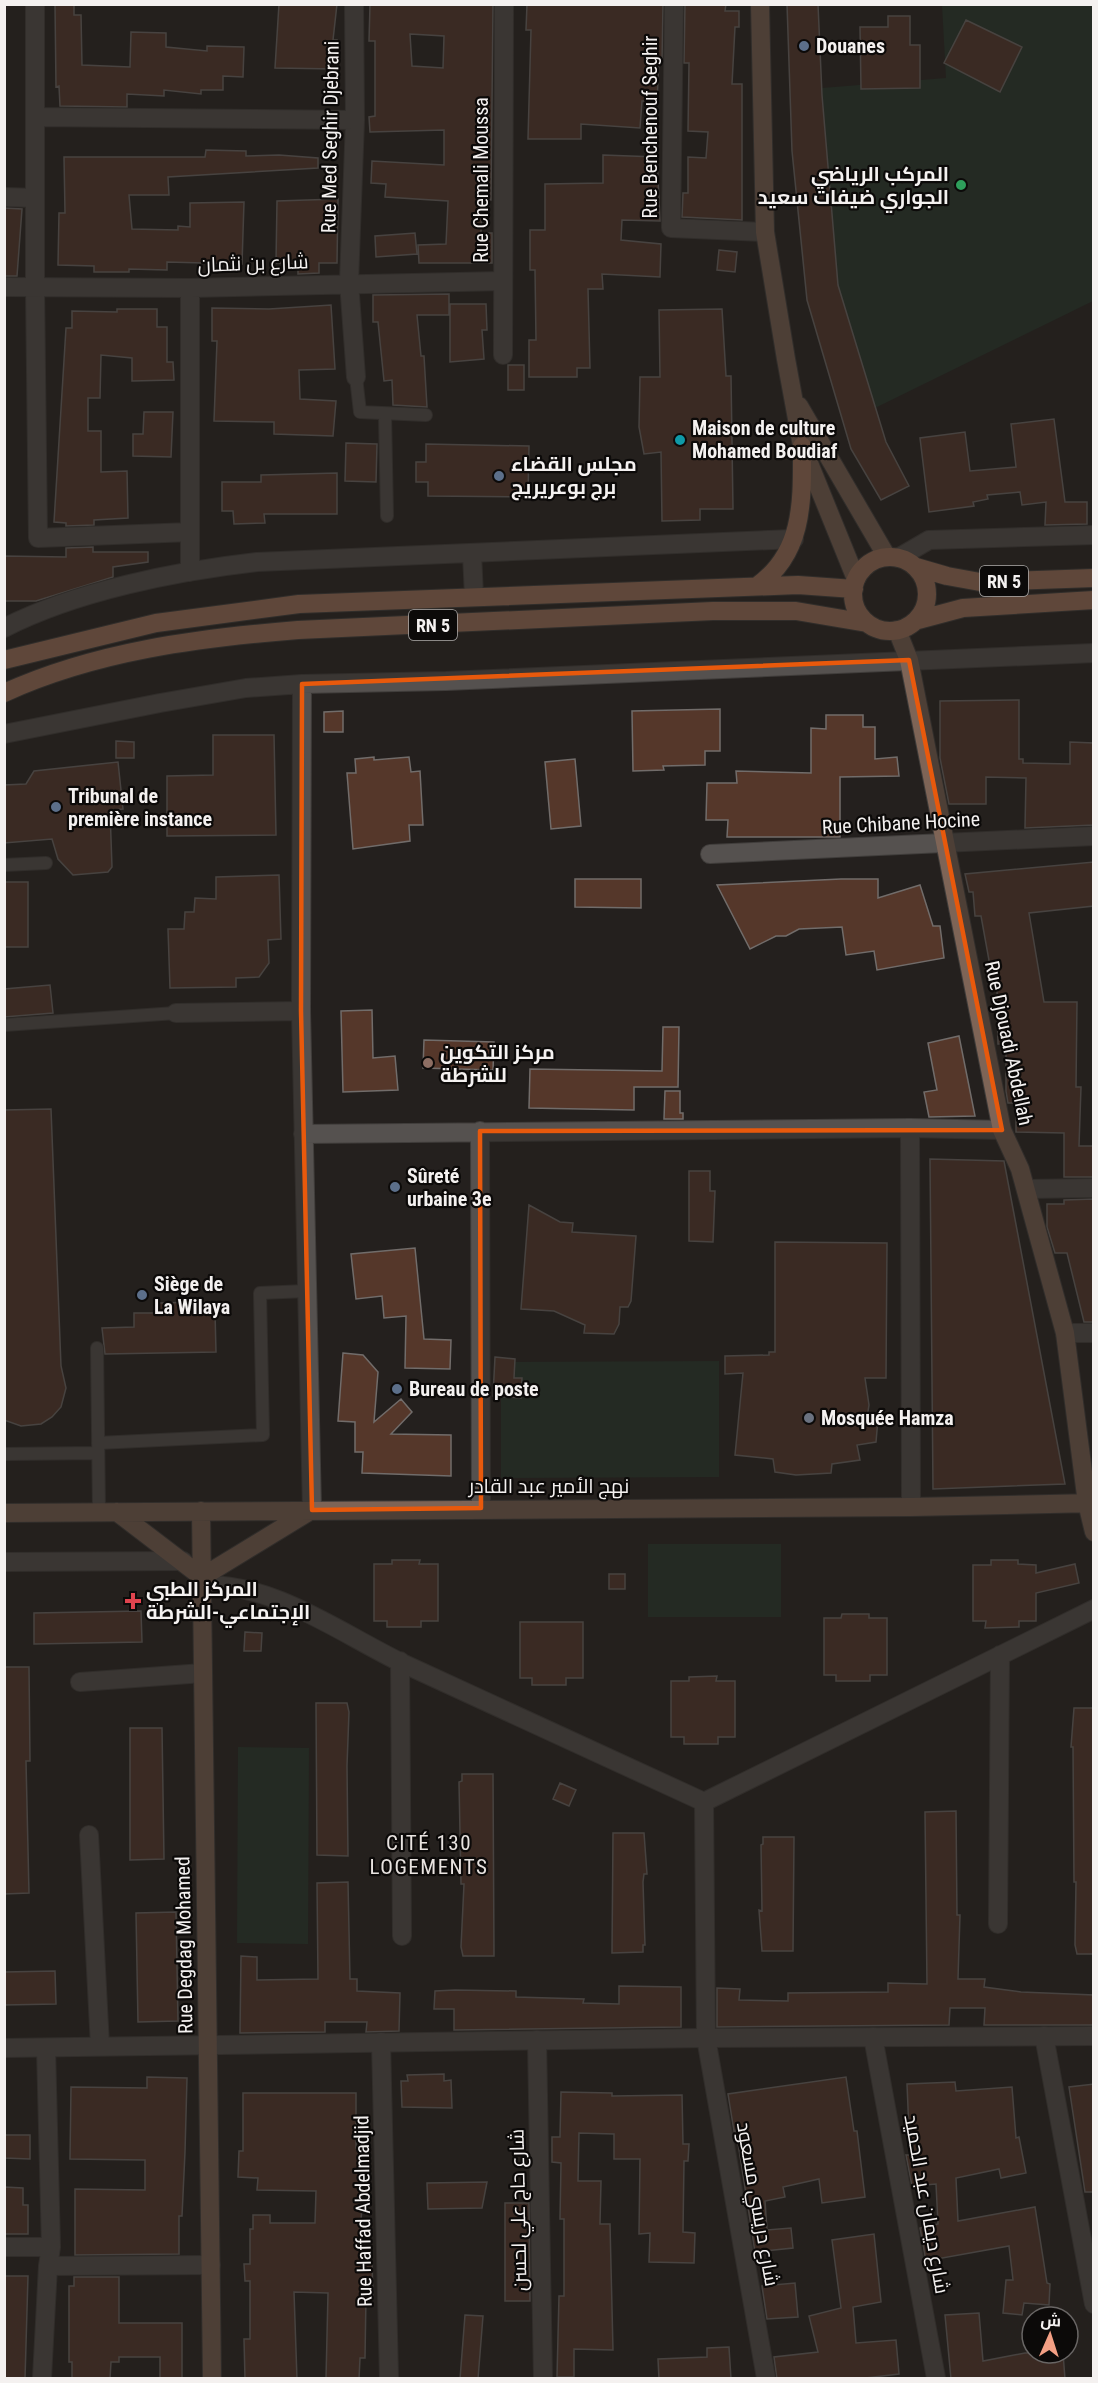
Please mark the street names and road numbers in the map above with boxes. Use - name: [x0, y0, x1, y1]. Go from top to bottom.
- street label: Rue Benchenouf Seghir: [638, 36, 662, 218]
- street label: Rue Med Seghir Djebrani: [316, 41, 344, 233]
- street label: Rue Chemali Moussa: [469, 97, 493, 263]
- street label: شارع بن نثمان: [197, 249, 309, 279]
- road number: RN 5: [980, 566, 1028, 596]
- road number: RN 5: [409, 610, 457, 640]
- street label: Rue Chibane Hocine: [821, 807, 981, 839]
- street label: Rue Djouadi Abdellah: [980, 959, 1038, 1127]
- street label: نهج الأمير عبد القادر: [468, 1474, 629, 1500]
- street label: Rue Degdag Mohamed: [170, 1856, 198, 2034]
- street label: شارع ديمان عبد الحميد: [897, 2112, 955, 2296]
- street label: Rue Haffad Abdelmadjid: [349, 2115, 377, 2307]
- street label: شارع دريسي مسعود: [729, 2120, 784, 2289]
- street label: شارع حاج علي لحسن: [505, 2129, 535, 2291]

